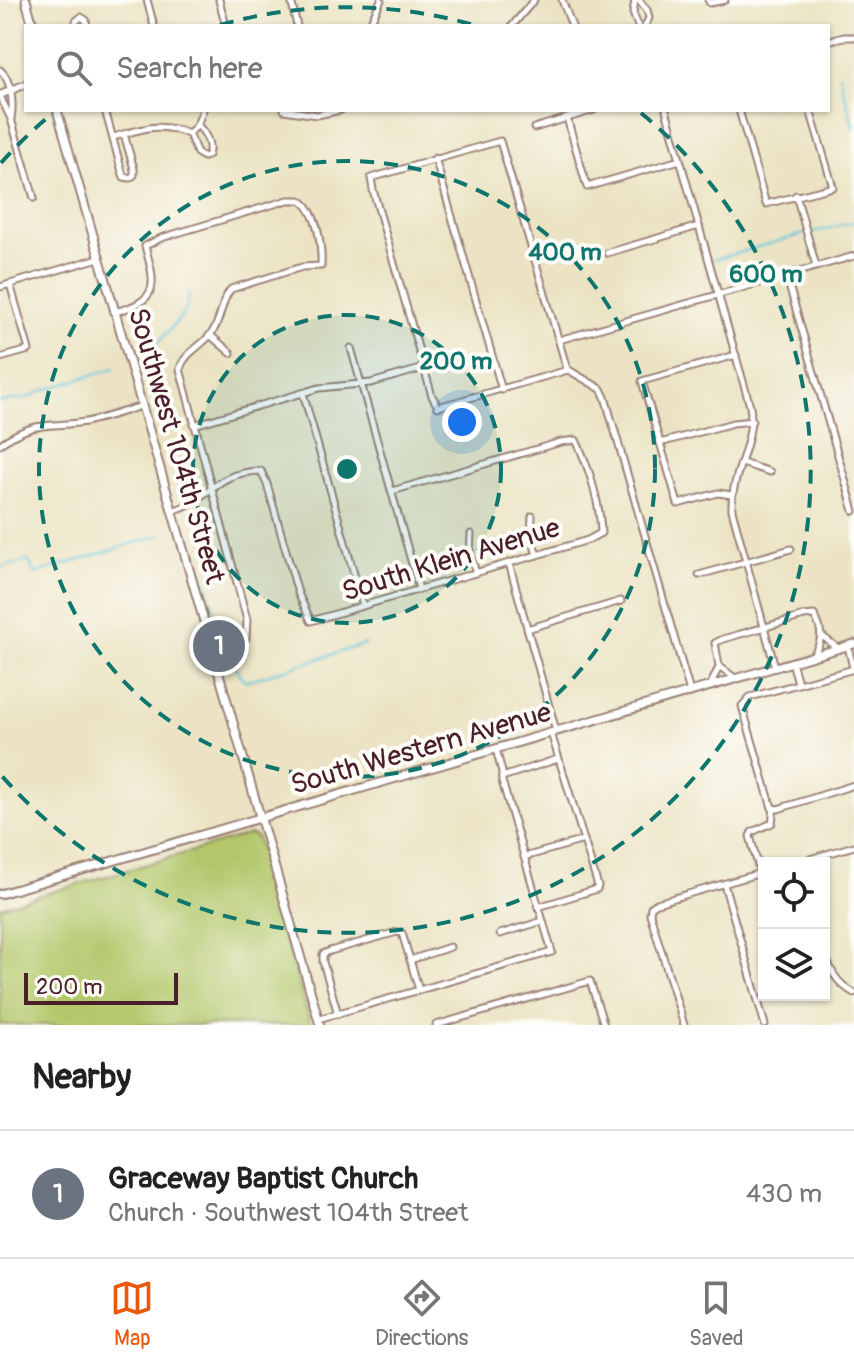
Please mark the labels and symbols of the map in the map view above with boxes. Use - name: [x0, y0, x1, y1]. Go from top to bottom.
- text: 400 m: [528, 238, 602, 267]
- text: 600 m: [729, 260, 803, 289]
- street label: Southwest 104th Street: [120, 304, 232, 589]
- text: 200 m: [420, 347, 492, 376]
- your location: [442, 402, 482, 442]
- centre of rings: [333, 455, 361, 483]
- street label: South Klein Avenue: [338, 510, 564, 610]
- pin: 1: [193, 616, 245, 676]
- street label: South Western Avenue: [287, 695, 555, 803]
- scale bar: [24, 969, 178, 1005]

